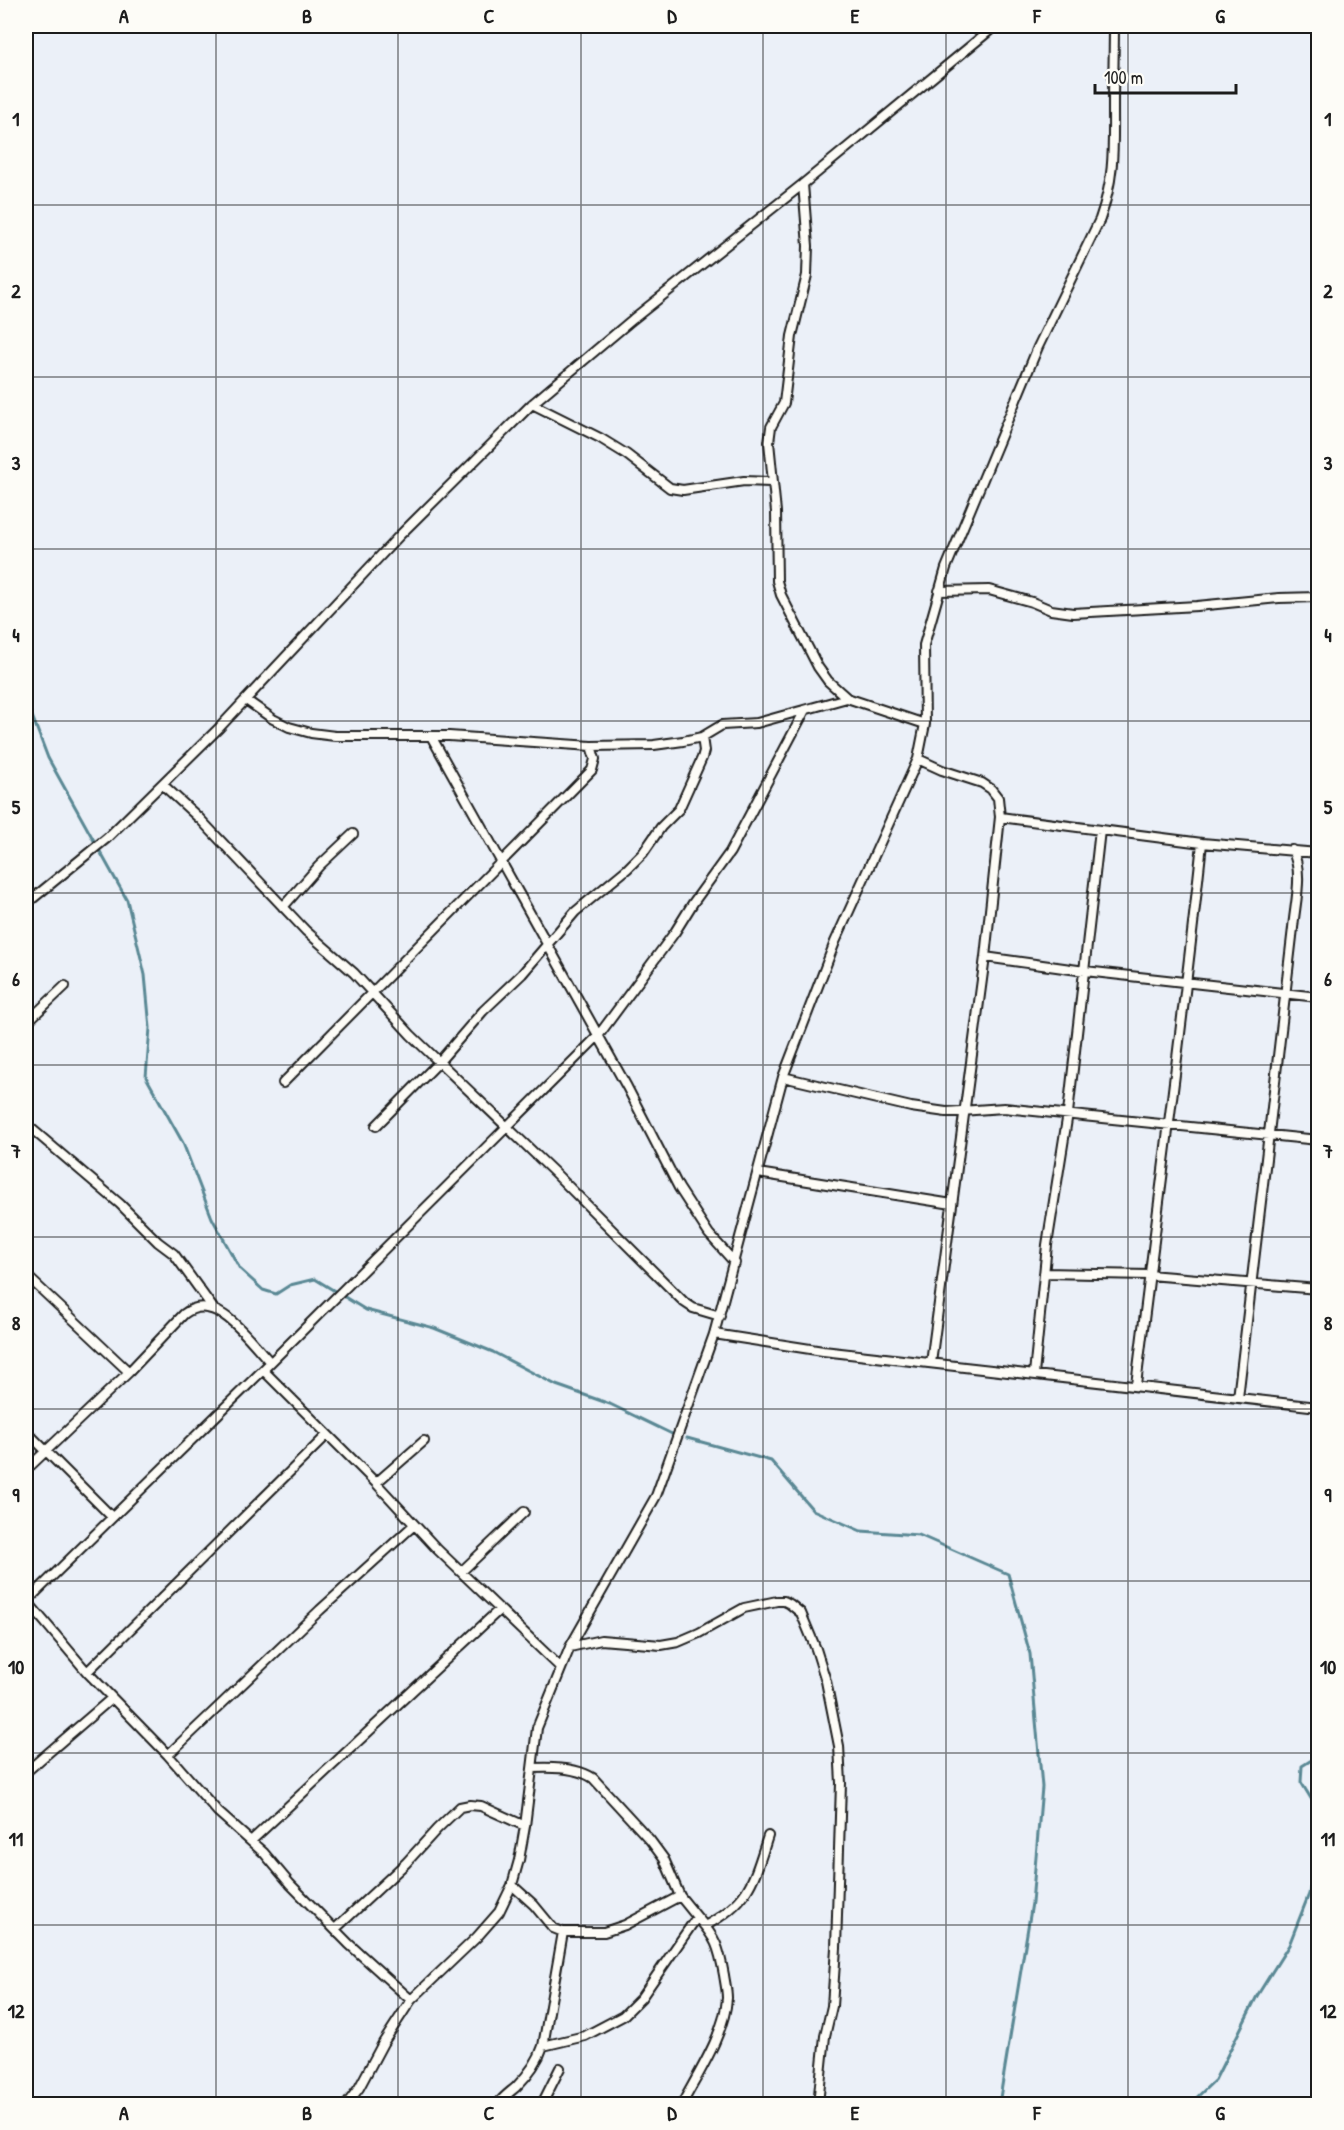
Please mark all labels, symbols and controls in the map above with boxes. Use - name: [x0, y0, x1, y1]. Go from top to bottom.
- text: A: [119, 2, 129, 29]
- text: B: [302, 2, 312, 29]
- text: C: [484, 2, 495, 29]
- text: D: [667, 2, 677, 29]
- text: E: [851, 2, 860, 29]
- text: F: [1032, 2, 1042, 29]
- text: G: [1215, 2, 1225, 29]
- scale bar: [1095, 57, 1236, 95]
- text: 100 m: [1104, 65, 1143, 90]
- text: 1: [12, 105, 20, 132]
- text: 1: [1324, 105, 1332, 132]
- text: 2: [11, 277, 21, 304]
- text: 2: [1323, 277, 1333, 304]
- text: 3: [12, 449, 21, 476]
- text: 3: [1324, 449, 1333, 476]
- text: 4: [12, 621, 20, 648]
- text: 4: [1324, 621, 1332, 648]
- text: 5: [12, 793, 21, 820]
- text: 5: [1324, 793, 1333, 820]
- text: 6: [12, 965, 20, 992]
- text: 6: [1324, 965, 1332, 992]
- text: 7: [10, 1137, 21, 1164]
- text: 7: [1322, 1137, 1333, 1164]
- text: 8: [12, 1309, 21, 1336]
- text: 8: [1324, 1309, 1333, 1336]
- text: 9: [12, 1481, 20, 1508]
- text: 9: [1324, 1481, 1332, 1508]
- text: 10: [8, 1653, 24, 1680]
- text: 10: [1320, 1653, 1336, 1680]
- text: 11: [9, 1825, 23, 1852]
- text: 11: [1321, 1825, 1335, 1852]
- text: 12: [8, 1997, 25, 2024]
- text: 12: [1320, 1997, 1337, 2024]
- text: A: [119, 2099, 129, 2126]
- text: B: [302, 2099, 312, 2126]
- text: C: [484, 2099, 495, 2126]
- text: D: [667, 2099, 677, 2126]
- text: E: [851, 2099, 860, 2126]
- text: F: [1032, 2099, 1042, 2126]
- text: G: [1215, 2099, 1225, 2126]

